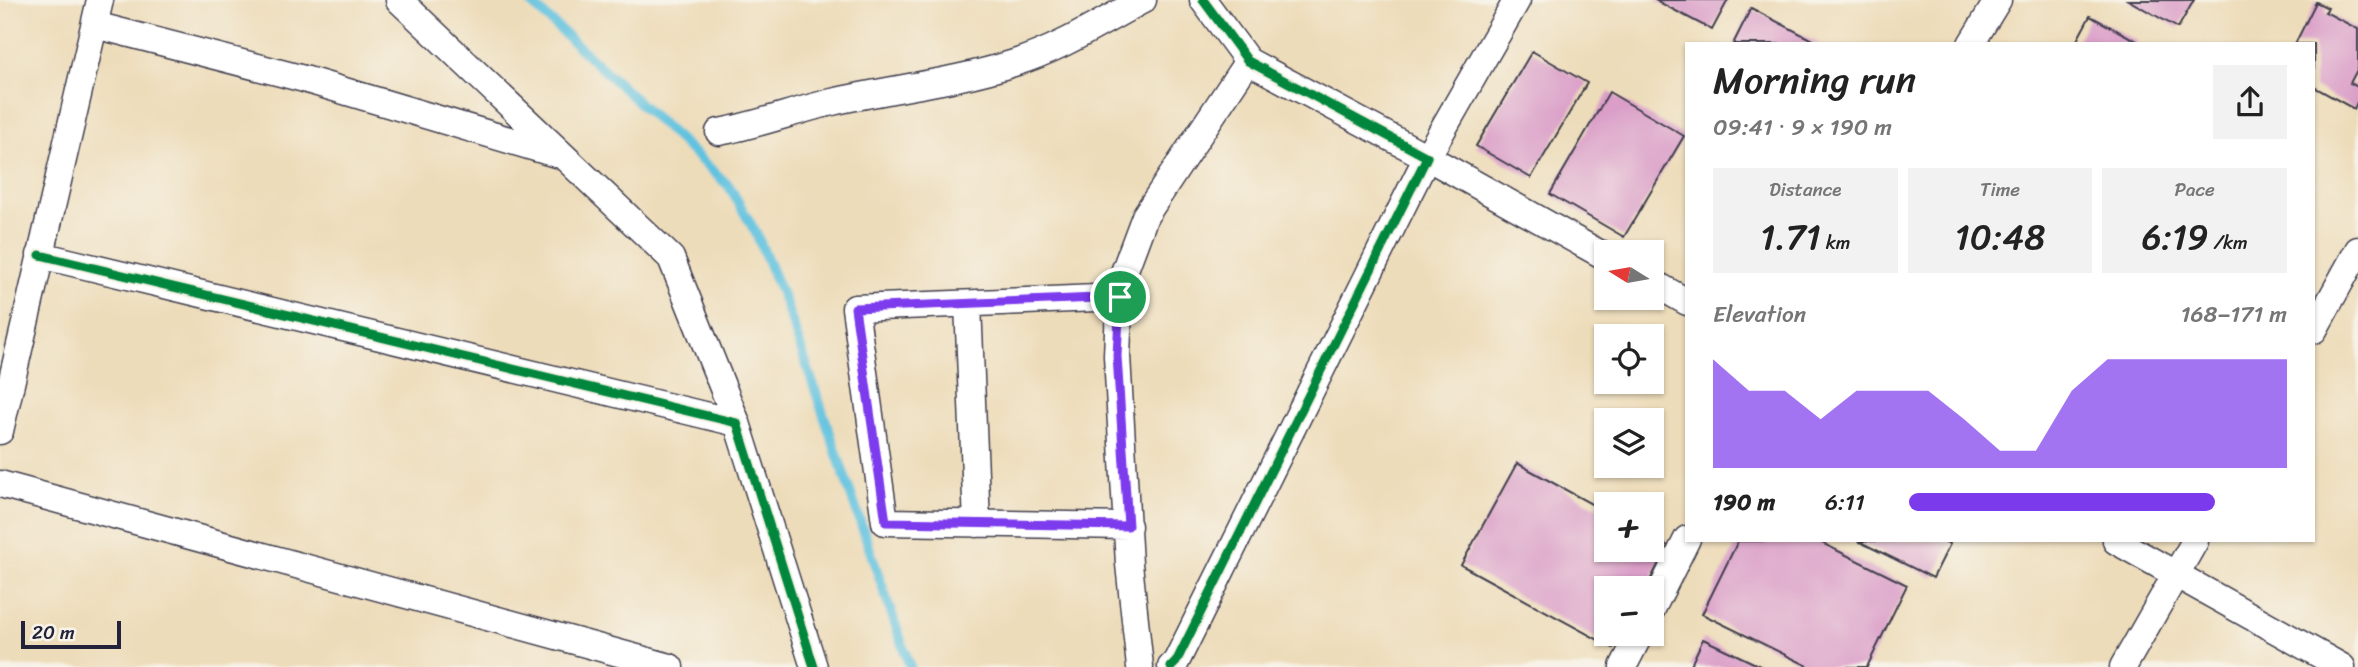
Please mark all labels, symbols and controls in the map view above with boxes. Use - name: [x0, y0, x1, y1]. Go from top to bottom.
- text: Morning run: [1713, 47, 1916, 114]
- button: share: [2213, 65, 2287, 139]
- text: 09:41 · 9 × 190 m: [1713, 107, 1892, 148]
- text: Distance: [1769, 173, 1841, 206]
- text: Time: [1980, 173, 2020, 206]
- text: Pace: [2175, 173, 2215, 206]
- text: 1.71: [1760, 206, 1821, 268]
- text: 10:48: [1955, 206, 2045, 268]
- text: 6:19: [2142, 206, 2209, 268]
- text: km: [1821, 226, 1850, 259]
- text: /km: [2209, 226, 2248, 259]
- north arrow: [1594, 240, 1664, 310]
- map controls: [1594, 240, 1664, 646]
- pin: [1090, 267, 1150, 327]
- icon: arrive: [1101, 278, 1139, 316]
- text: Elevation: [1713, 294, 1806, 335]
- text: 168–171 m: [2181, 294, 2287, 335]
- button: locate: [1594, 324, 1664, 394]
- button: layers: [1594, 408, 1664, 478]
- text: 190 m: [1713, 482, 1775, 523]
- text: 6:11: [1825, 482, 1865, 523]
- button: +: [1594, 492, 1664, 562]
- button: −: [1594, 576, 1664, 646]
- text: 20 m: [32, 616, 75, 649]
- scale bar: [21, 618, 121, 650]

